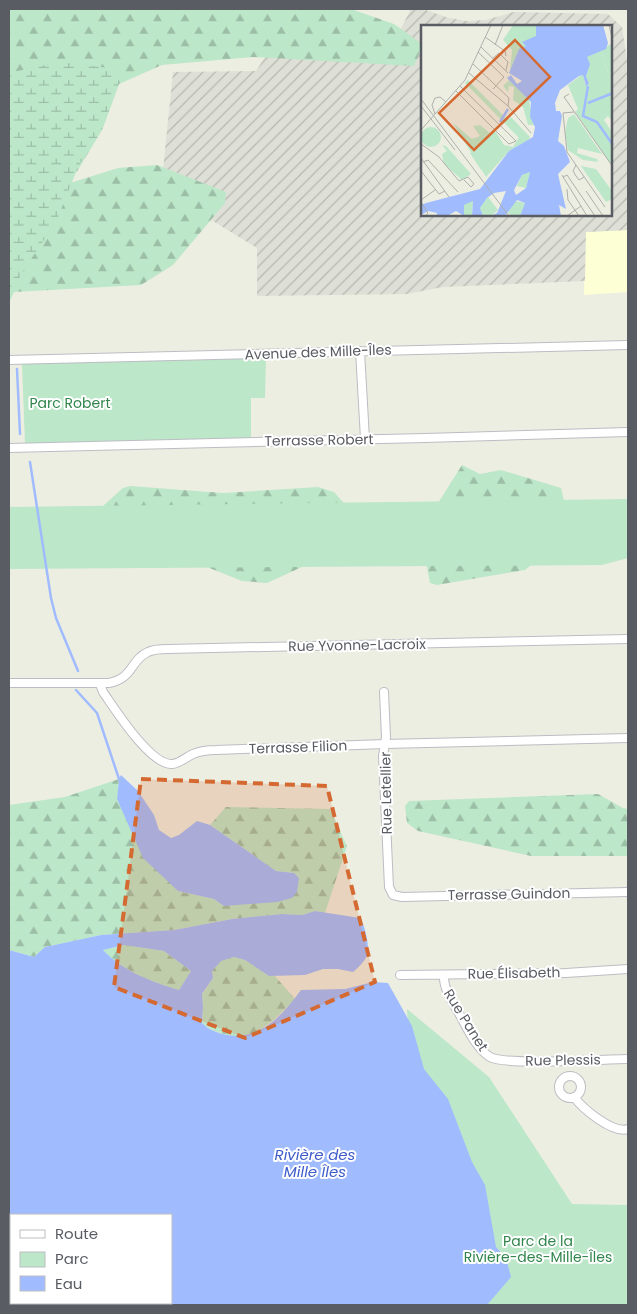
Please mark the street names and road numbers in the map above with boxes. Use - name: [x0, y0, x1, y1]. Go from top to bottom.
- street label: Avenue des Mille-Îles: [244, 339, 392, 365]
- street label: Terrasse Robert: [264, 429, 374, 451]
- street label: Rue Yvonne-Lacroix: [288, 634, 426, 656]
- street label: Terrasse Filion: [248, 735, 348, 759]
- street label: Rue Letellier: [375, 752, 397, 834]
- street label: Terrasse Guindon: [447, 883, 571, 905]
- street label: Rue Élisabeth: [467, 962, 561, 984]
- street label: Rue Panet: [439, 985, 493, 1055]
- street label: Rue Plessis: [525, 1049, 601, 1071]

